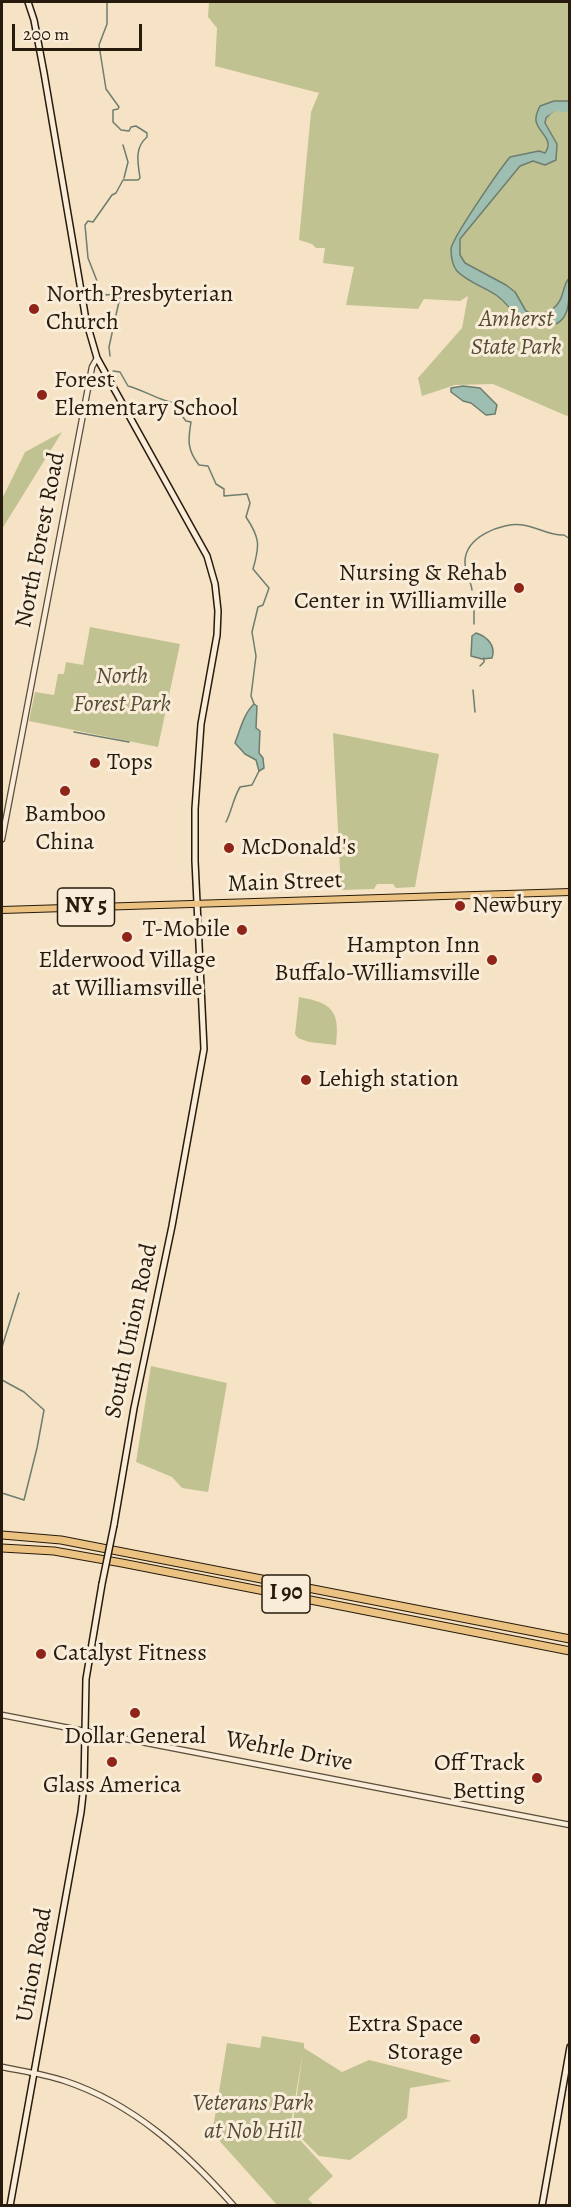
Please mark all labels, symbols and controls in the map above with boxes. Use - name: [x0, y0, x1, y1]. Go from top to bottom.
- scale bar: [15, 12, 146, 50]
- text: 200 m: [23, 22, 69, 46]
- place label: North Presbyterian Church: [46, 281, 233, 337]
- marker: North Presbyterian Church: [27, 302, 41, 316]
- park label: Amherst State Park: [471, 306, 561, 362]
- place label: Forest Elementary School: [54, 367, 238, 423]
- marker: Forest Elementary School: [35, 388, 49, 402]
- street label: North Forest Road: [10, 450, 72, 630]
- place label: Nursing & Rehab Center in Williamville: [294, 560, 507, 616]
- marker: Nursing & Rehab Center in Williamville: [512, 581, 526, 595]
- park label: North Forest Park: [73, 663, 171, 719]
- place label: Tops: [107, 749, 153, 777]
- marker: Tops: [88, 756, 102, 770]
- marker: Bamboo China: [58, 784, 72, 798]
- place label: Bamboo China: [24, 801, 106, 857]
- place label: McDonald's: [241, 834, 356, 862]
- marker: McDonald's: [222, 841, 236, 855]
- street label: Main Street: [227, 867, 343, 899]
- road number: NY 5: [58, 888, 115, 926]
- place label: Newbury: [472, 892, 562, 920]
- marker: Newbury: [453, 899, 467, 913]
- place label: T-Mobile: [143, 916, 230, 944]
- marker: T-Mobile: [235, 923, 249, 937]
- marker: Elderwood Village at Williamsville: [120, 930, 134, 944]
- place label: Hampton Inn Buffalo-Williamsville: [274, 932, 480, 988]
- place label: Elderwood Village at Williamsville: [38, 947, 216, 1003]
- marker: Hampton Inn Buffalo-Williamsville: [485, 953, 499, 967]
- place label: Lehigh station: [318, 1066, 459, 1094]
- marker: Lehigh station: [299, 1073, 313, 1087]
- street label: South Union Road: [99, 1241, 165, 1421]
- road number: I 90: [262, 1575, 310, 1613]
- place label: Catalyst Fitness: [53, 1640, 207, 1668]
- marker: Catalyst Fitness: [34, 1647, 48, 1661]
- marker: Dollar General: [128, 1706, 142, 1720]
- place label: Dollar General: [64, 1723, 206, 1751]
- street label: Wehrle Drive: [223, 1726, 355, 1778]
- place label: Off Track Betting: [434, 1750, 525, 1806]
- marker: Glass America: [105, 1755, 119, 1769]
- marker: Off Track Betting: [530, 1771, 544, 1785]
- place label: Glass America: [43, 1772, 181, 1800]
- street label: Union Road: [11, 1906, 59, 2024]
- place label: Extra Space Storage: [347, 2011, 463, 2067]
- marker: Extra Space Storage: [468, 2032, 482, 2046]
- park label: Veterans Park at Nob Hill: [193, 2090, 313, 2146]

